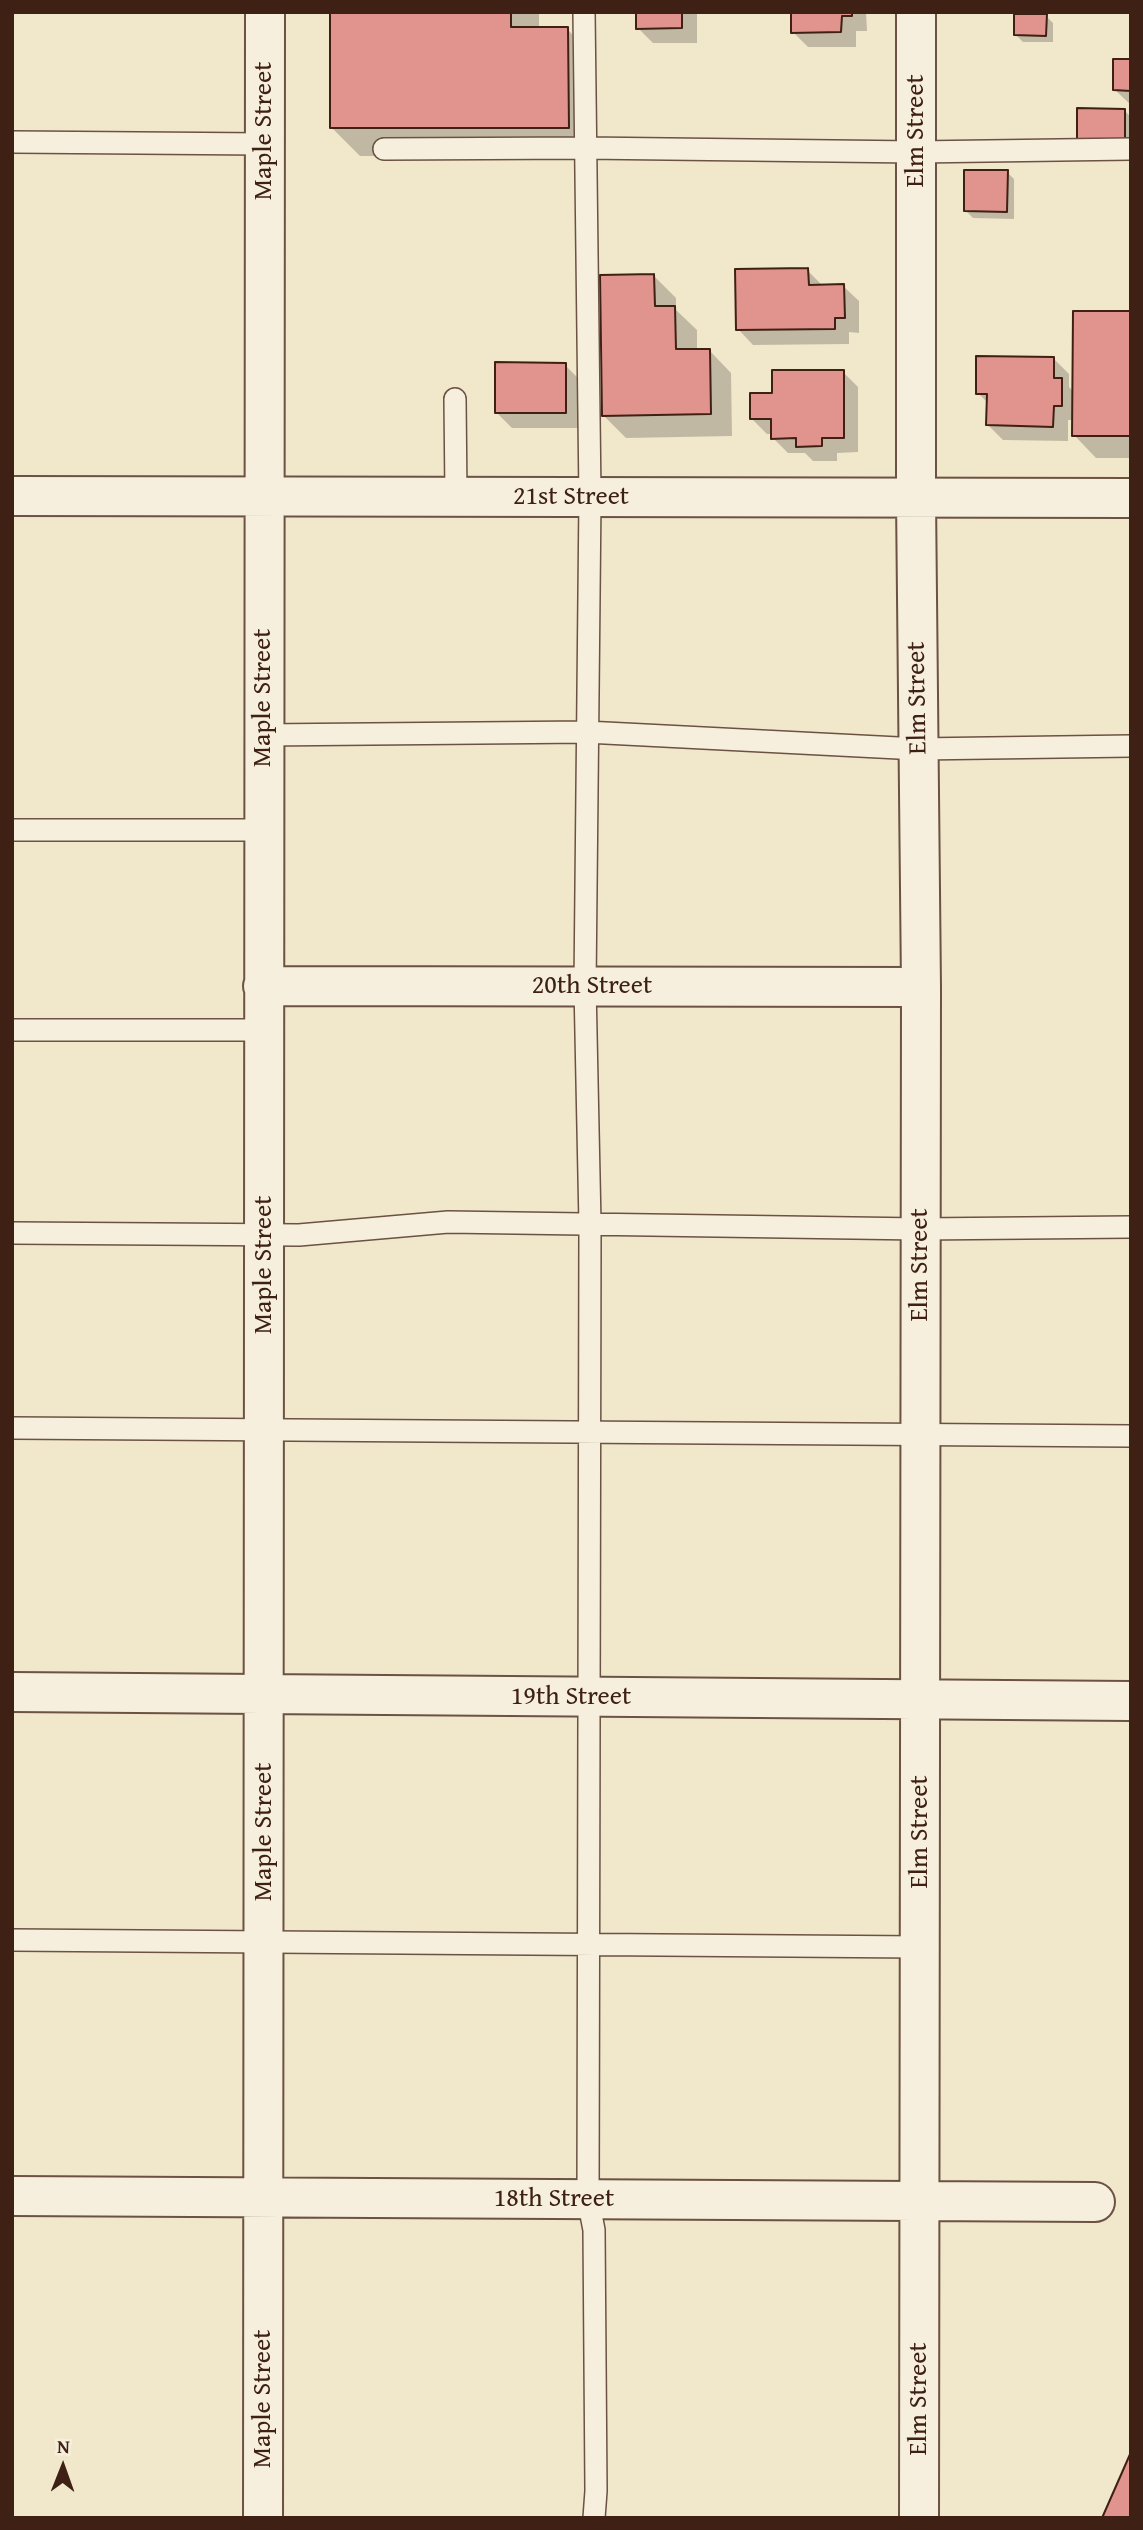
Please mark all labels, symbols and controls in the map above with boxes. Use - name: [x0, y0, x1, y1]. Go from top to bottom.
- street label: Maple Street: [248, 62, 280, 200]
- street label: Elm Street: [900, 74, 932, 188]
- street label: 21st Street: [513, 481, 629, 513]
- street label: Maple Street: [247, 629, 279, 767]
- street label: Elm Street: [901, 641, 935, 755]
- street label: 20th Street: [532, 970, 652, 1002]
- street label: Maple Street: [248, 1196, 280, 1334]
- street label: Elm Street: [904, 1208, 936, 1322]
- street label: 19th Street: [511, 1681, 631, 1713]
- street label: Maple Street: [248, 1763, 280, 1901]
- street label: Elm Street: [904, 1775, 936, 1889]
- street label: 18th Street: [494, 2183, 614, 2215]
- street label: Maple Street: [247, 2330, 279, 2468]
- street label: Elm Street: [903, 2342, 935, 2456]
- north arrow: [28, 2432, 98, 2502]
- text: N: [57, 2432, 70, 2460]

